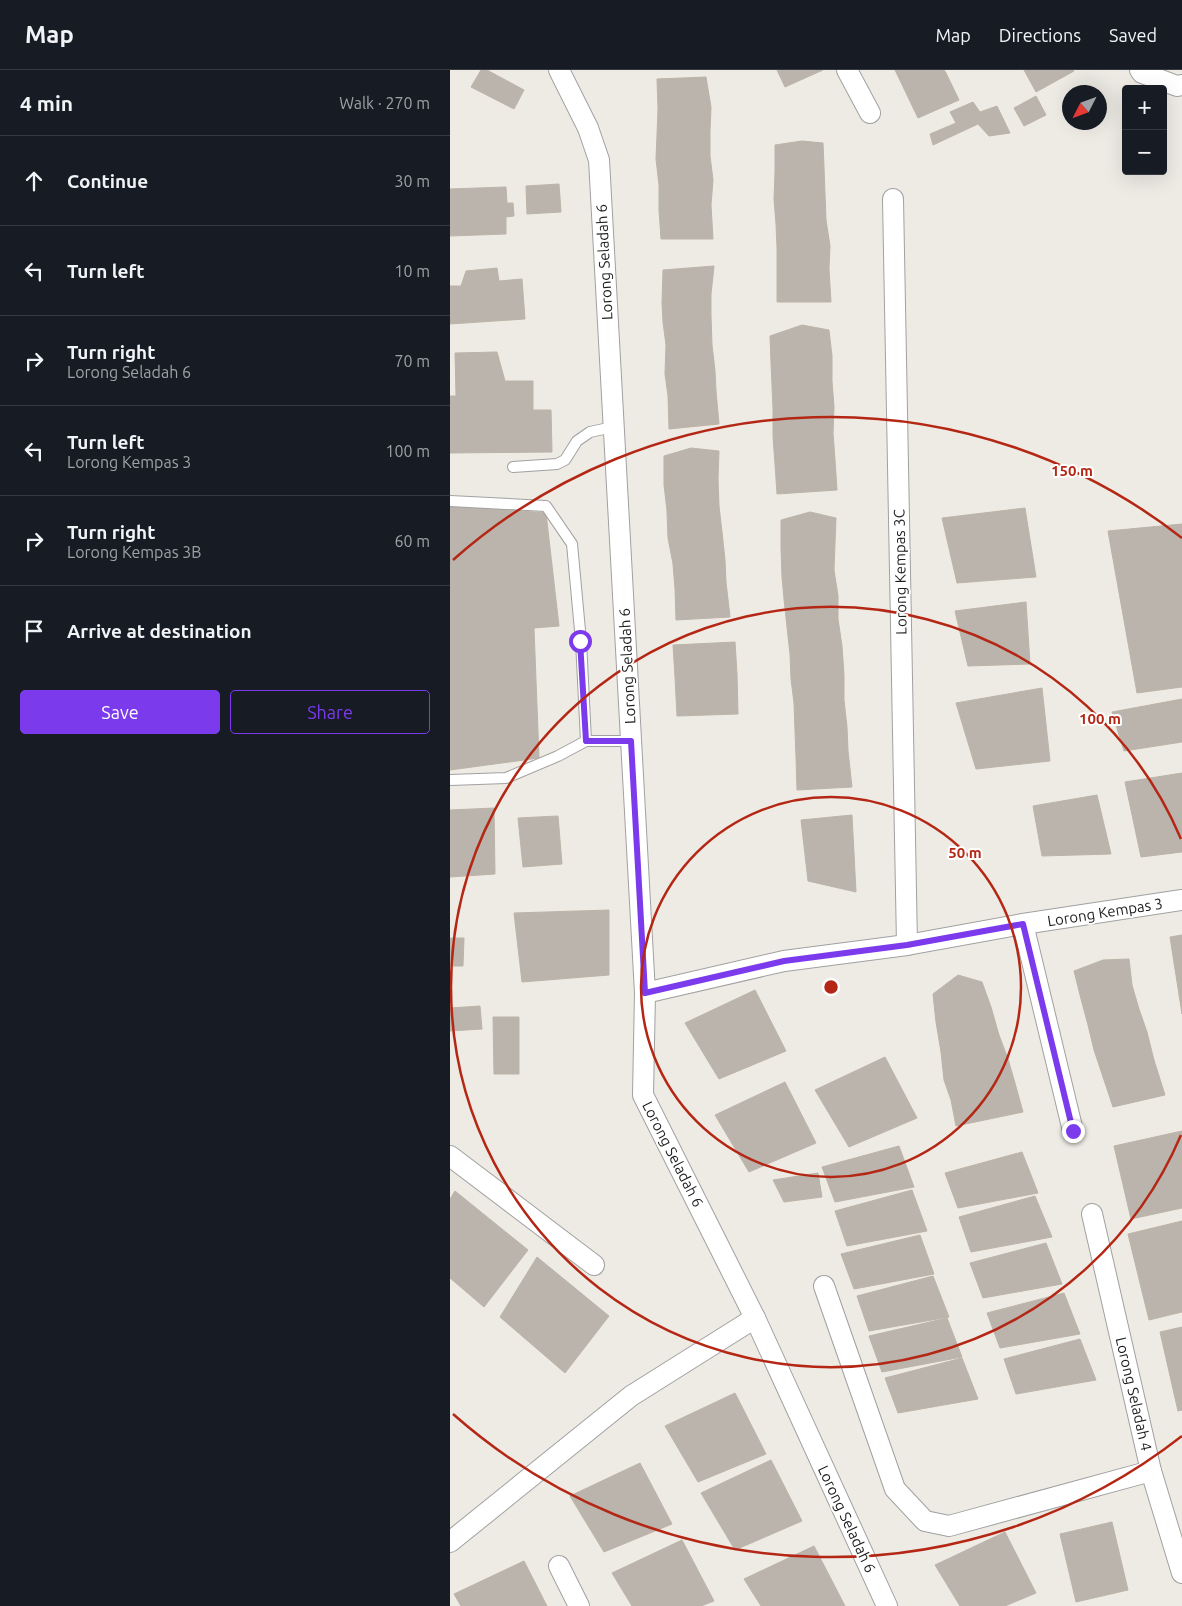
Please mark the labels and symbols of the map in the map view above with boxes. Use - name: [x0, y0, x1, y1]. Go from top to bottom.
- north arrow: [1062, 85, 1107, 130]
- street label: Lorong Seladah 6: [592, 204, 616, 320]
- text: 150 m: [1051, 462, 1093, 479]
- street label: Lorong Kempas 3C: [890, 509, 910, 635]
- street label: Lorong Seladah 6: [615, 608, 639, 724]
- route start: [569, 630, 592, 653]
- text: 100 m: [1079, 710, 1121, 727]
- text: 50 m: [948, 844, 982, 861]
- street label: Lorong Kempas 3: [1046, 894, 1164, 930]
- centre of rings: [822, 978, 840, 996]
- street label: Lorong Seladah 6: [639, 1098, 707, 1210]
- route end: [1062, 1120, 1085, 1143]
- street label: Lorong Seladah 4: [1113, 1335, 1155, 1453]
- street label: Lorong Seladah 6: [815, 1463, 879, 1575]

